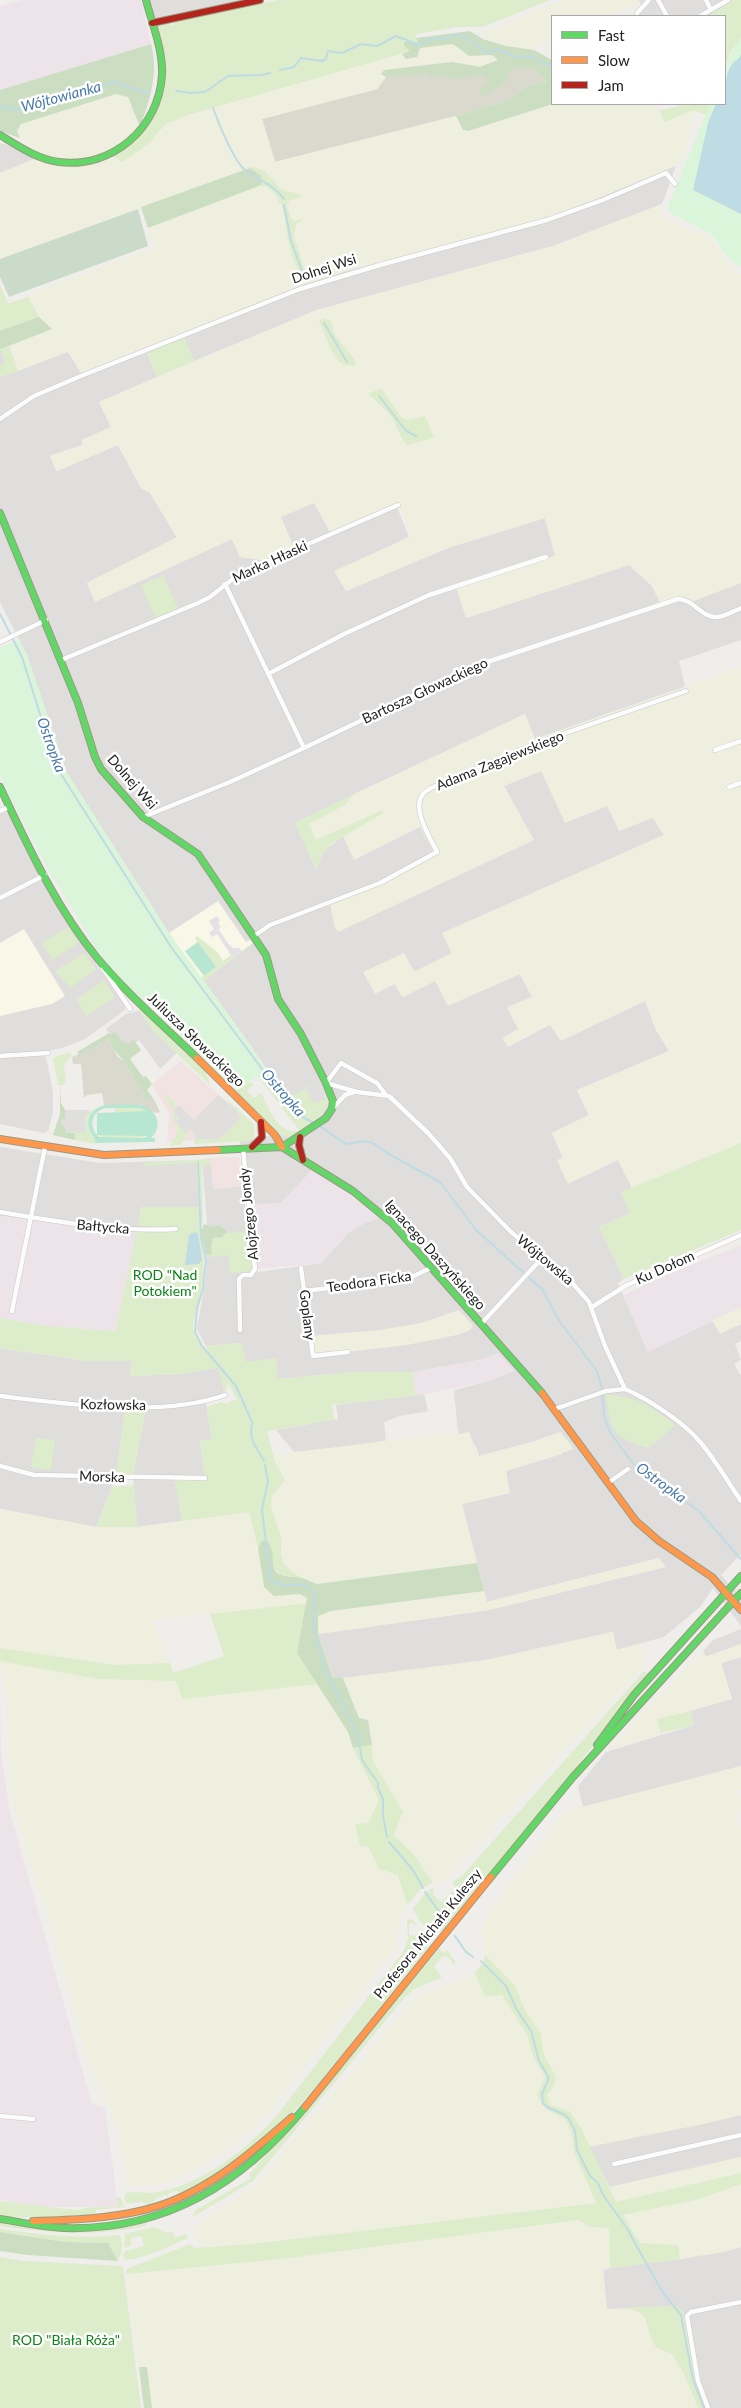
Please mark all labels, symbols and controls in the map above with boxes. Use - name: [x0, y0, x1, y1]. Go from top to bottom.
- legend: [551, 15, 726, 105]
- text: Fast: [598, 26, 625, 44]
- text: Slow: [598, 51, 630, 69]
- text: Jam: [598, 76, 624, 94]
- water label: Wójtowianka: [19, 78, 103, 116]
- street label: Dolnej Wsi: [289, 251, 359, 287]
- street label: Marka Hłaski: [230, 537, 310, 587]
- street label: Bartosza Głowackiego: [360, 655, 490, 727]
- water label: Ostropka: [33, 715, 69, 775]
- street label: Adama Zagajewskiego: [434, 728, 566, 794]
- street label: Dolnej Wsi: [104, 751, 160, 813]
- street label: Juliusza Słowackiego: [144, 989, 248, 1091]
- water label: Ostropka: [257, 1065, 309, 1121]
- street label: Alojzego Jondy: [236, 1167, 262, 1261]
- street label: Ignacego Daszyńskiego: [381, 1197, 489, 1313]
- street label: Bałtycka: [76, 1216, 130, 1238]
- street label: Wójtowska: [513, 1231, 577, 1289]
- street label: Ku Dołom: [633, 1248, 697, 1288]
- park label: ROD "Nad Potokiem": [133, 1267, 197, 1300]
- street label: Teodora Ficka: [326, 1268, 412, 1296]
- street label: Goplany: [296, 1289, 318, 1341]
- street label: Kozłowska: [80, 1396, 146, 1414]
- water label: Ostropka: [633, 1459, 689, 1507]
- street label: Morska: [79, 1468, 125, 1486]
- street label: Profesora Michała Kuleszy: [370, 1866, 486, 2002]
- park label: ROD "Biała Róża": [12, 2332, 120, 2348]

